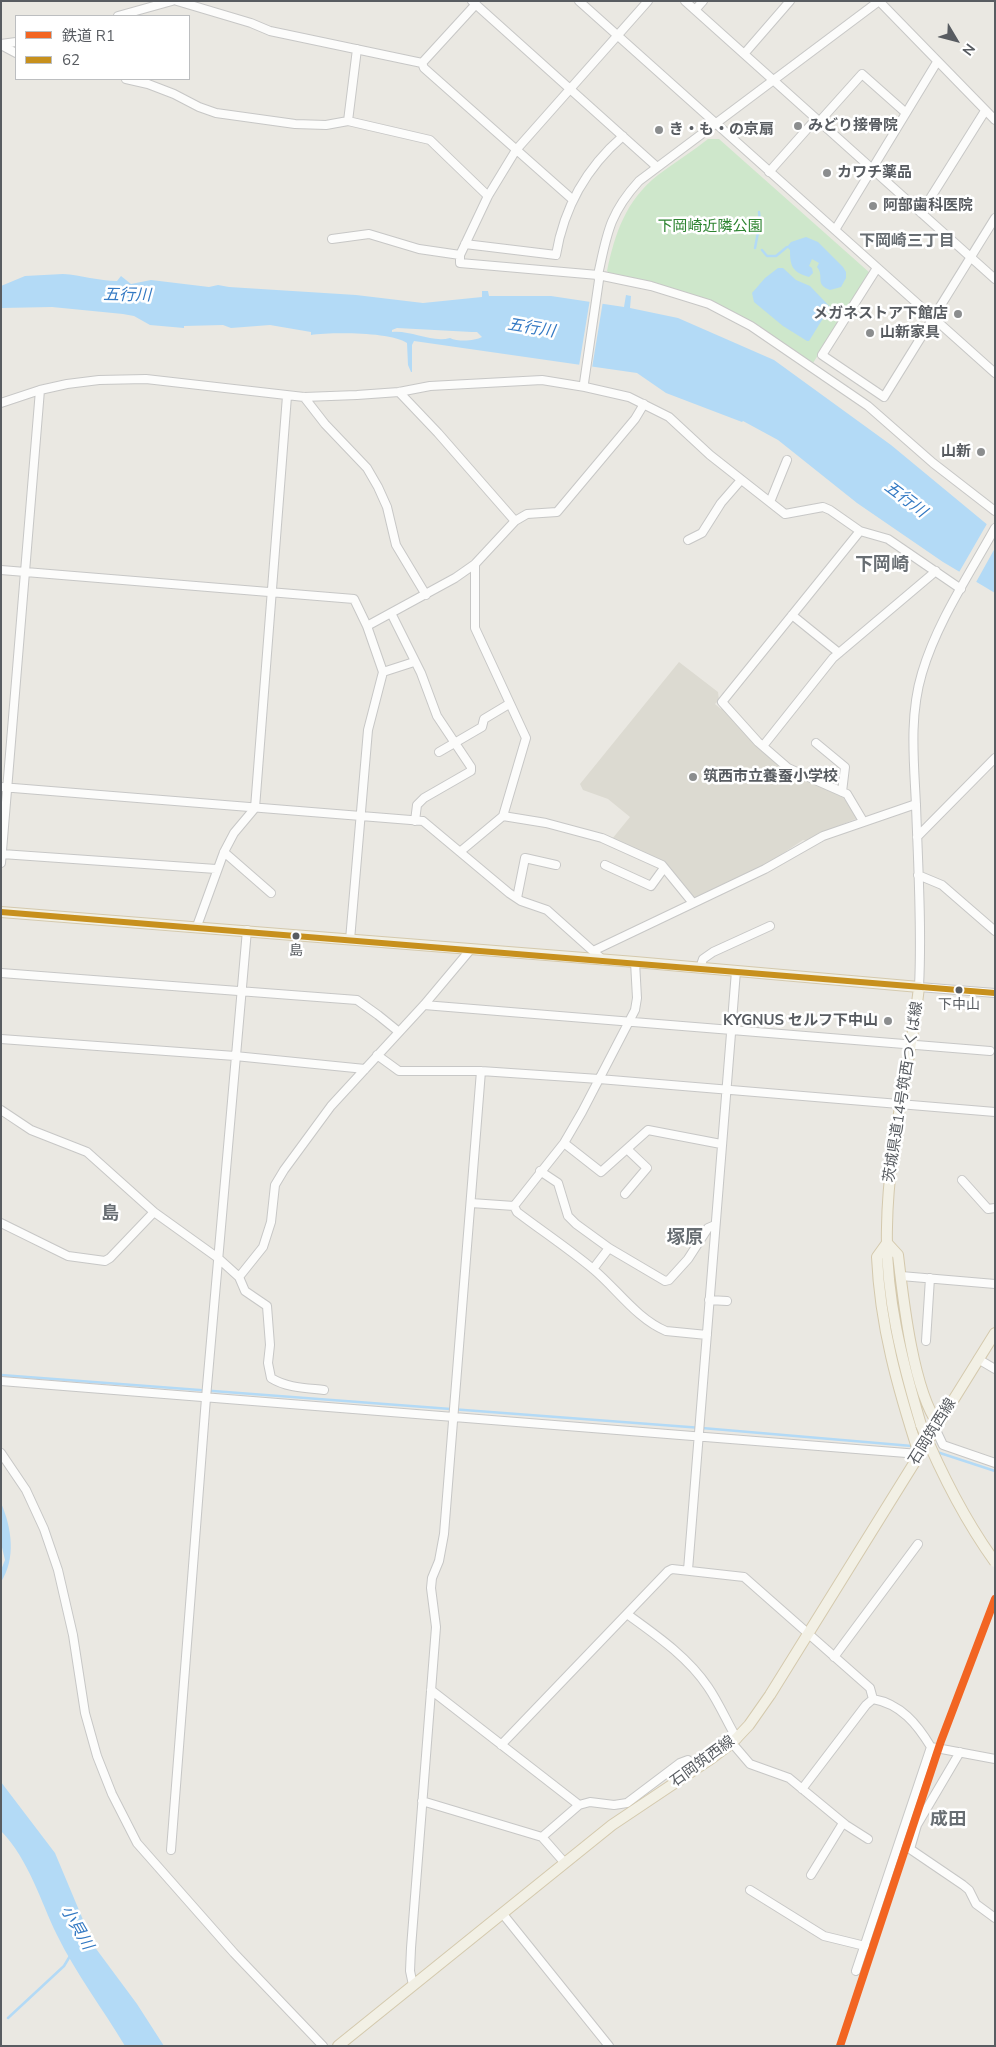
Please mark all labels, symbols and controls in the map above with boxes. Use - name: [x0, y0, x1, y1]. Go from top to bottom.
- legend: [15, 15, 190, 80]
- north arrow: [931, 15, 981, 65]
- text: 鉄道 R1: [62, 26, 115, 46]
- text: N: [958, 39, 979, 59]
- text: 62: [62, 50, 80, 70]
- place label: みどり接骨院: [808, 117, 898, 135]
- marker: みどり接骨院: [792, 120, 804, 132]
- place label: き・も・の京扇: [669, 121, 774, 139]
- marker: き・も・の京扇: [653, 124, 665, 136]
- place label: カワチ薬品: [837, 164, 912, 182]
- marker: カワチ薬品: [821, 167, 833, 179]
- place label: 阿部歯科医院: [883, 197, 973, 215]
- marker: 阿部歯科医院: [867, 200, 879, 212]
- park label: 下岡崎近隣公園: [658, 218, 762, 236]
- district label: 下岡崎三丁目: [859, 232, 955, 252]
- water label: 五行川: [103, 286, 151, 306]
- place label: メガネストア下館店: [813, 305, 948, 323]
- marker: メガネストア下館店: [952, 308, 964, 320]
- water label: 五行川: [506, 316, 556, 342]
- place label: 山新家具: [880, 324, 940, 342]
- marker: 山新家具: [864, 327, 876, 339]
- place label: 山新: [941, 443, 971, 461]
- marker: 山新: [975, 446, 987, 458]
- water label: 五行川: [880, 478, 930, 522]
- district label: 下岡崎: [855, 555, 909, 577]
- place label: 筑西市立養蚕小学校: [703, 768, 838, 786]
- marker: 筑西市立養蚕小学校: [687, 771, 699, 783]
- marker: 島: [291, 931, 301, 941]
- place label: 島: [289, 944, 303, 960]
- marker: 下中山: [954, 985, 964, 995]
- place label: 下中山: [938, 998, 980, 1014]
- street label: 茨城県道14号筑西つくば線: [881, 1000, 927, 1184]
- place label: KYGNUS セルフ下中山: [723, 1012, 878, 1030]
- marker: KYGNUS セルフ下中山: [882, 1015, 894, 1027]
- district label: 島: [101, 1204, 119, 1226]
- district label: 塚原: [667, 1228, 703, 1250]
- street label: 石岡筑西線: [905, 1395, 961, 1469]
- street label: 石岡筑西線: [667, 1733, 739, 1791]
- district label: 成田: [930, 1810, 966, 1832]
- water label: 小貝川: [56, 1902, 96, 1954]

